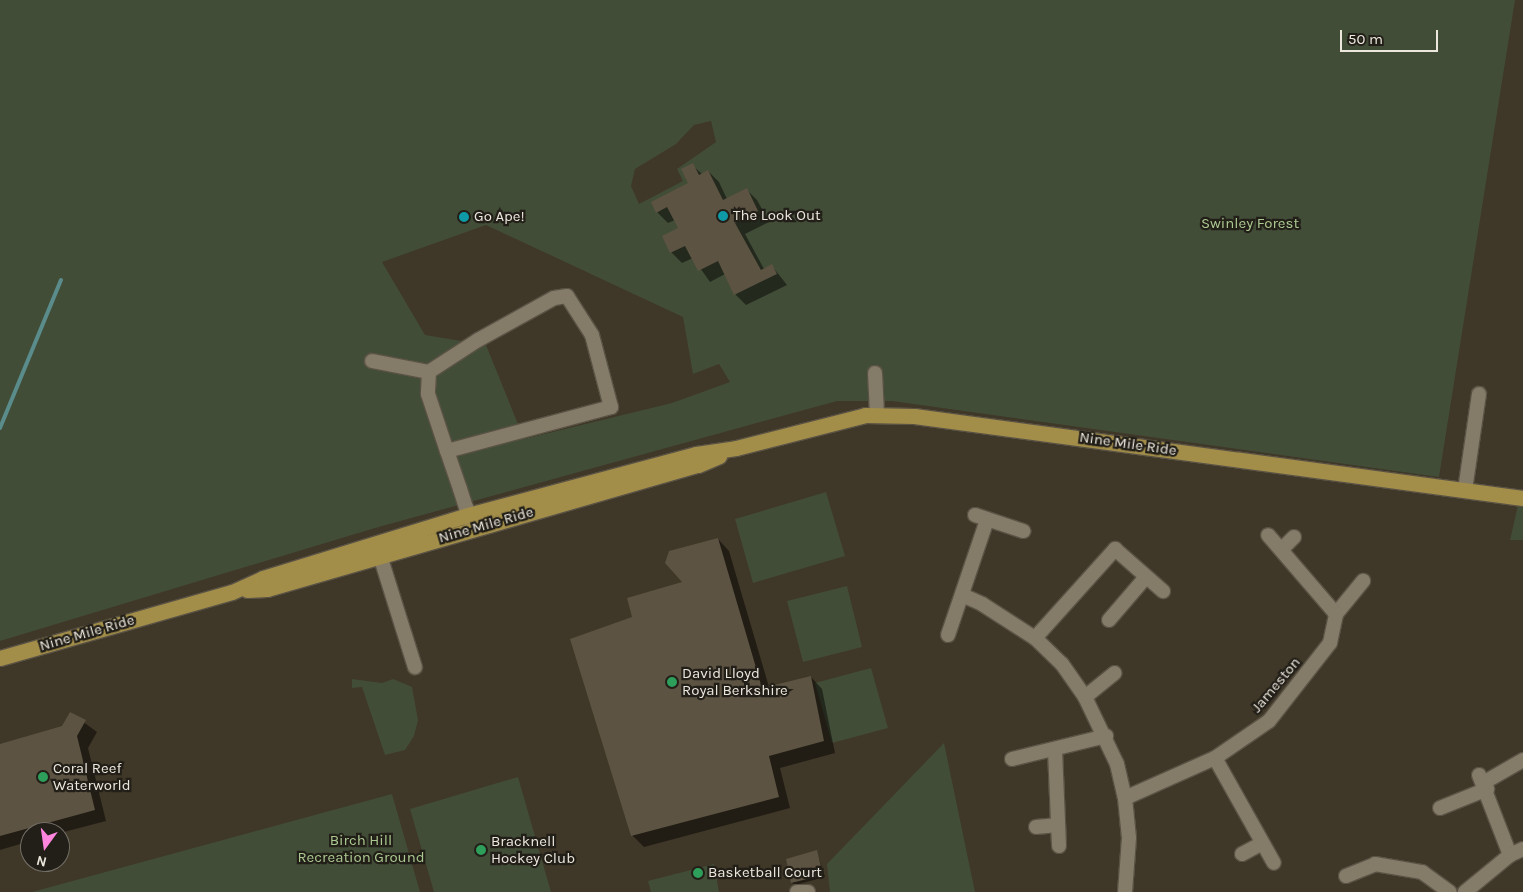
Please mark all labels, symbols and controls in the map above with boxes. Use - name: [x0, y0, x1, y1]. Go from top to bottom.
- scale bar: [1343, 20, 1440, 52]
- text: 50 m: [1348, 30, 1383, 48]
- place label: The Look Out: [733, 207, 821, 225]
- place label: Go Ape!: [474, 208, 525, 226]
- marker: The Look Out: [717, 210, 729, 222]
- marker: Go Ape!: [458, 211, 470, 223]
- park label: Swinley Forest: [1201, 215, 1299, 233]
- street label: Nine Mile Ride: [1078, 428, 1178, 460]
- street label: Nine Mile Ride: [436, 503, 536, 547]
- street label: Nine Mile Ride: [37, 611, 137, 655]
- street label: Jameston: [1248, 654, 1304, 716]
- place label: David Lloyd Royal Berkshire: [682, 664, 788, 699]
- marker: David Lloyd Royal Berkshire: [666, 676, 678, 688]
- place label: Coral Reef Waterworld: [53, 759, 131, 794]
- marker: Coral Reef Waterworld: [37, 771, 49, 783]
- north arrow: [20, 822, 70, 872]
- park label: Birch Hill Recreation Ground: [297, 831, 425, 866]
- place label: Bracknell Hockey Club: [491, 832, 575, 867]
- marker: Bracknell Hockey Club: [475, 844, 487, 856]
- text: N: [35, 852, 48, 871]
- place label: Basketball Court: [708, 864, 822, 882]
- marker: Basketball Court: [692, 867, 704, 879]

